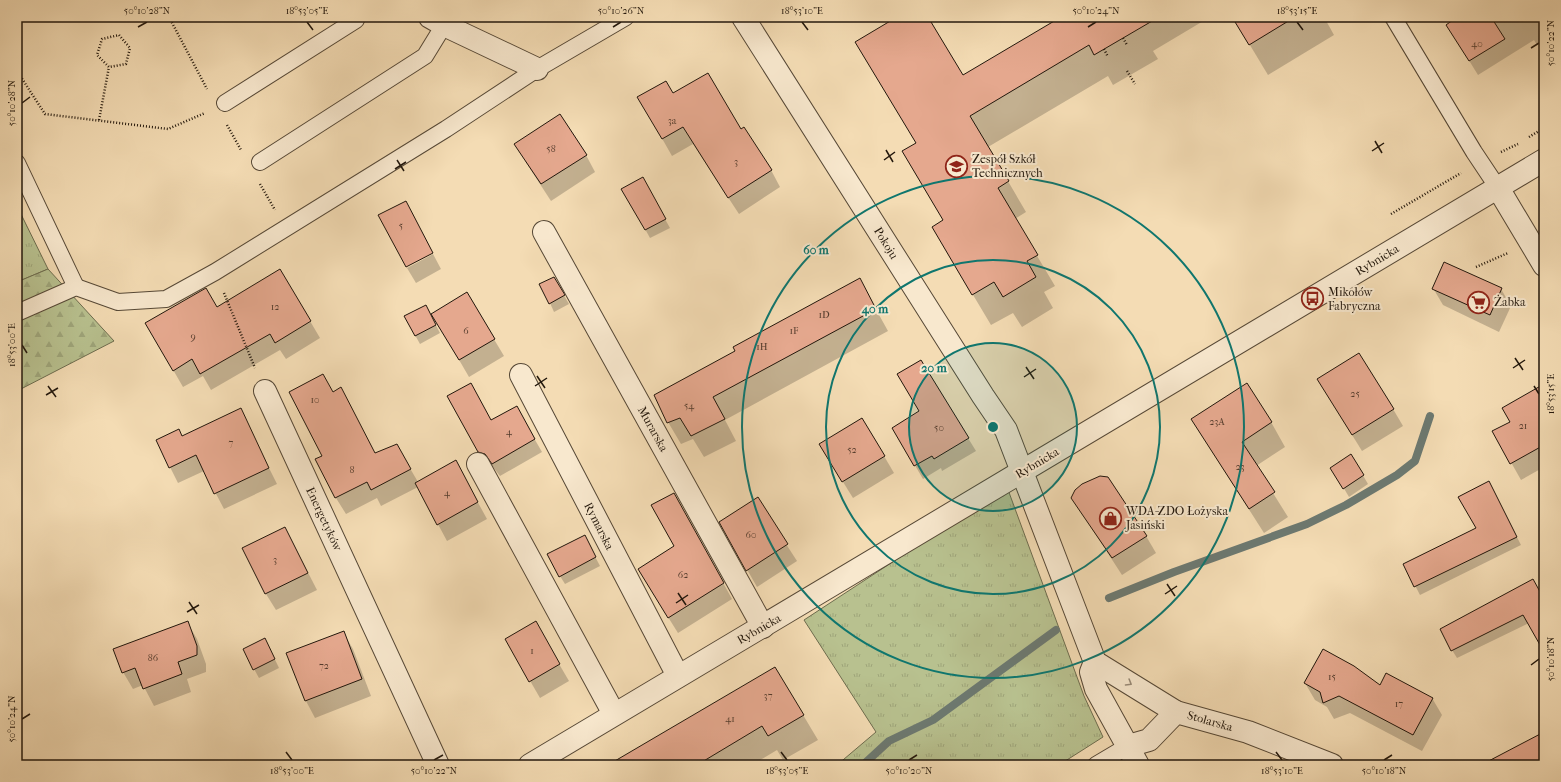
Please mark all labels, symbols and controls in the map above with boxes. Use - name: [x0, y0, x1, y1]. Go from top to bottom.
- text: 50°10'28"N: [124, 5, 171, 17]
- text: 18°53'05"E: [286, 5, 328, 17]
- text: 50°10'26"N: [598, 5, 645, 17]
- text: 18°53'10"E: [781, 5, 823, 17]
- text: 50°10'24"N: [1072, 5, 1120, 17]
- text: 18°53'15"E: [1277, 5, 1317, 17]
- text: 50°10'22"N: [1545, 19, 1557, 66]
- house number: 40: [1471, 38, 1483, 50]
- text: 50°10'28"N: [6, 79, 18, 126]
- house number: 3a: [668, 115, 677, 127]
- house number: 58: [546, 143, 556, 155]
- place label: Zespół Szkół Technicznych: [972, 152, 1043, 180]
- school or university icon: Zespół Szkół Technicznych: [943, 153, 969, 179]
- house number: 3: [734, 156, 738, 168]
- house number: 5: [399, 220, 403, 232]
- street label: Pokoju: [871, 225, 901, 262]
- street label: Rybnicka: [1353, 241, 1402, 278]
- text: 60 m: [803, 243, 830, 257]
- place label: Mikołów Fabryczna: [1328, 285, 1381, 313]
- bus stop icon: Mikołów Fabryczna: [1299, 286, 1325, 312]
- supermarket icon: Żabka: [1465, 289, 1491, 315]
- place label: Żabka: [1494, 294, 1526, 309]
- house number: 12: [271, 301, 279, 313]
- text: 40 m: [861, 302, 889, 317]
- house number: 1D: [818, 309, 830, 321]
- text: 18°53'00"E: [6, 323, 18, 367]
- house number: 6: [463, 325, 469, 337]
- house number: 1F: [790, 325, 799, 337]
- house number: 9: [190, 331, 196, 343]
- house number: 1H: [756, 341, 768, 353]
- text: 20 m: [921, 361, 948, 375]
- text: 18°53'15"E: [1545, 374, 1557, 414]
- house number: 25: [1350, 388, 1360, 400]
- house number: 10: [310, 394, 320, 406]
- house number: 54: [684, 400, 695, 412]
- street label: Murarska: [635, 404, 671, 454]
- house number: 23A: [1209, 416, 1225, 428]
- centre of rings: [986, 420, 1000, 434]
- house number: 21: [1519, 420, 1527, 432]
- house number: 50: [934, 422, 944, 434]
- house number: 4: [506, 426, 513, 438]
- house number: 7: [229, 437, 234, 449]
- house number: 52: [847, 444, 857, 456]
- street label: Rybnicka: [1013, 444, 1062, 481]
- house number: 23: [1235, 461, 1245, 473]
- house number: 8: [349, 464, 355, 476]
- street label: Energetyków: [303, 485, 345, 554]
- house number: 4: [444, 487, 451, 499]
- street label: Rymarska: [581, 500, 617, 552]
- place label: WDA-ZDO Łożyska Jasiński: [1125, 504, 1228, 532]
- shop icon: WDA-ZDO Łożyska Jasiński: [1097, 505, 1123, 531]
- house number: 60: [746, 529, 756, 541]
- house number: 3: [273, 554, 277, 566]
- house number: 62: [678, 569, 688, 581]
- street label: Rybnicka: [735, 611, 784, 647]
- text: 50°10'18"N: [1545, 636, 1557, 681]
- house number: 1: [530, 645, 534, 657]
- house number: 86: [148, 652, 159, 664]
- house number: 72: [319, 660, 329, 672]
- house number: 15: [1328, 671, 1336, 683]
- one-way arrow: [1125, 678, 1132, 685]
- house number: 37: [764, 690, 773, 702]
- text: 50°10'24"N: [6, 695, 18, 743]
- house number: 17: [1395, 698, 1403, 710]
- street label: Stolarska: [1186, 708, 1235, 734]
- house number: 41: [725, 713, 735, 725]
- text: 18°53'00"E: [270, 765, 314, 777]
- text: 50°10'22"N: [411, 765, 458, 777]
- text: 18°53'05"E: [766, 765, 808, 777]
- text: 50°10'20"N: [886, 765, 933, 777]
- text: 18°53'10"E: [1261, 765, 1303, 777]
- text: 50°10'18"N: [1362, 765, 1407, 777]

